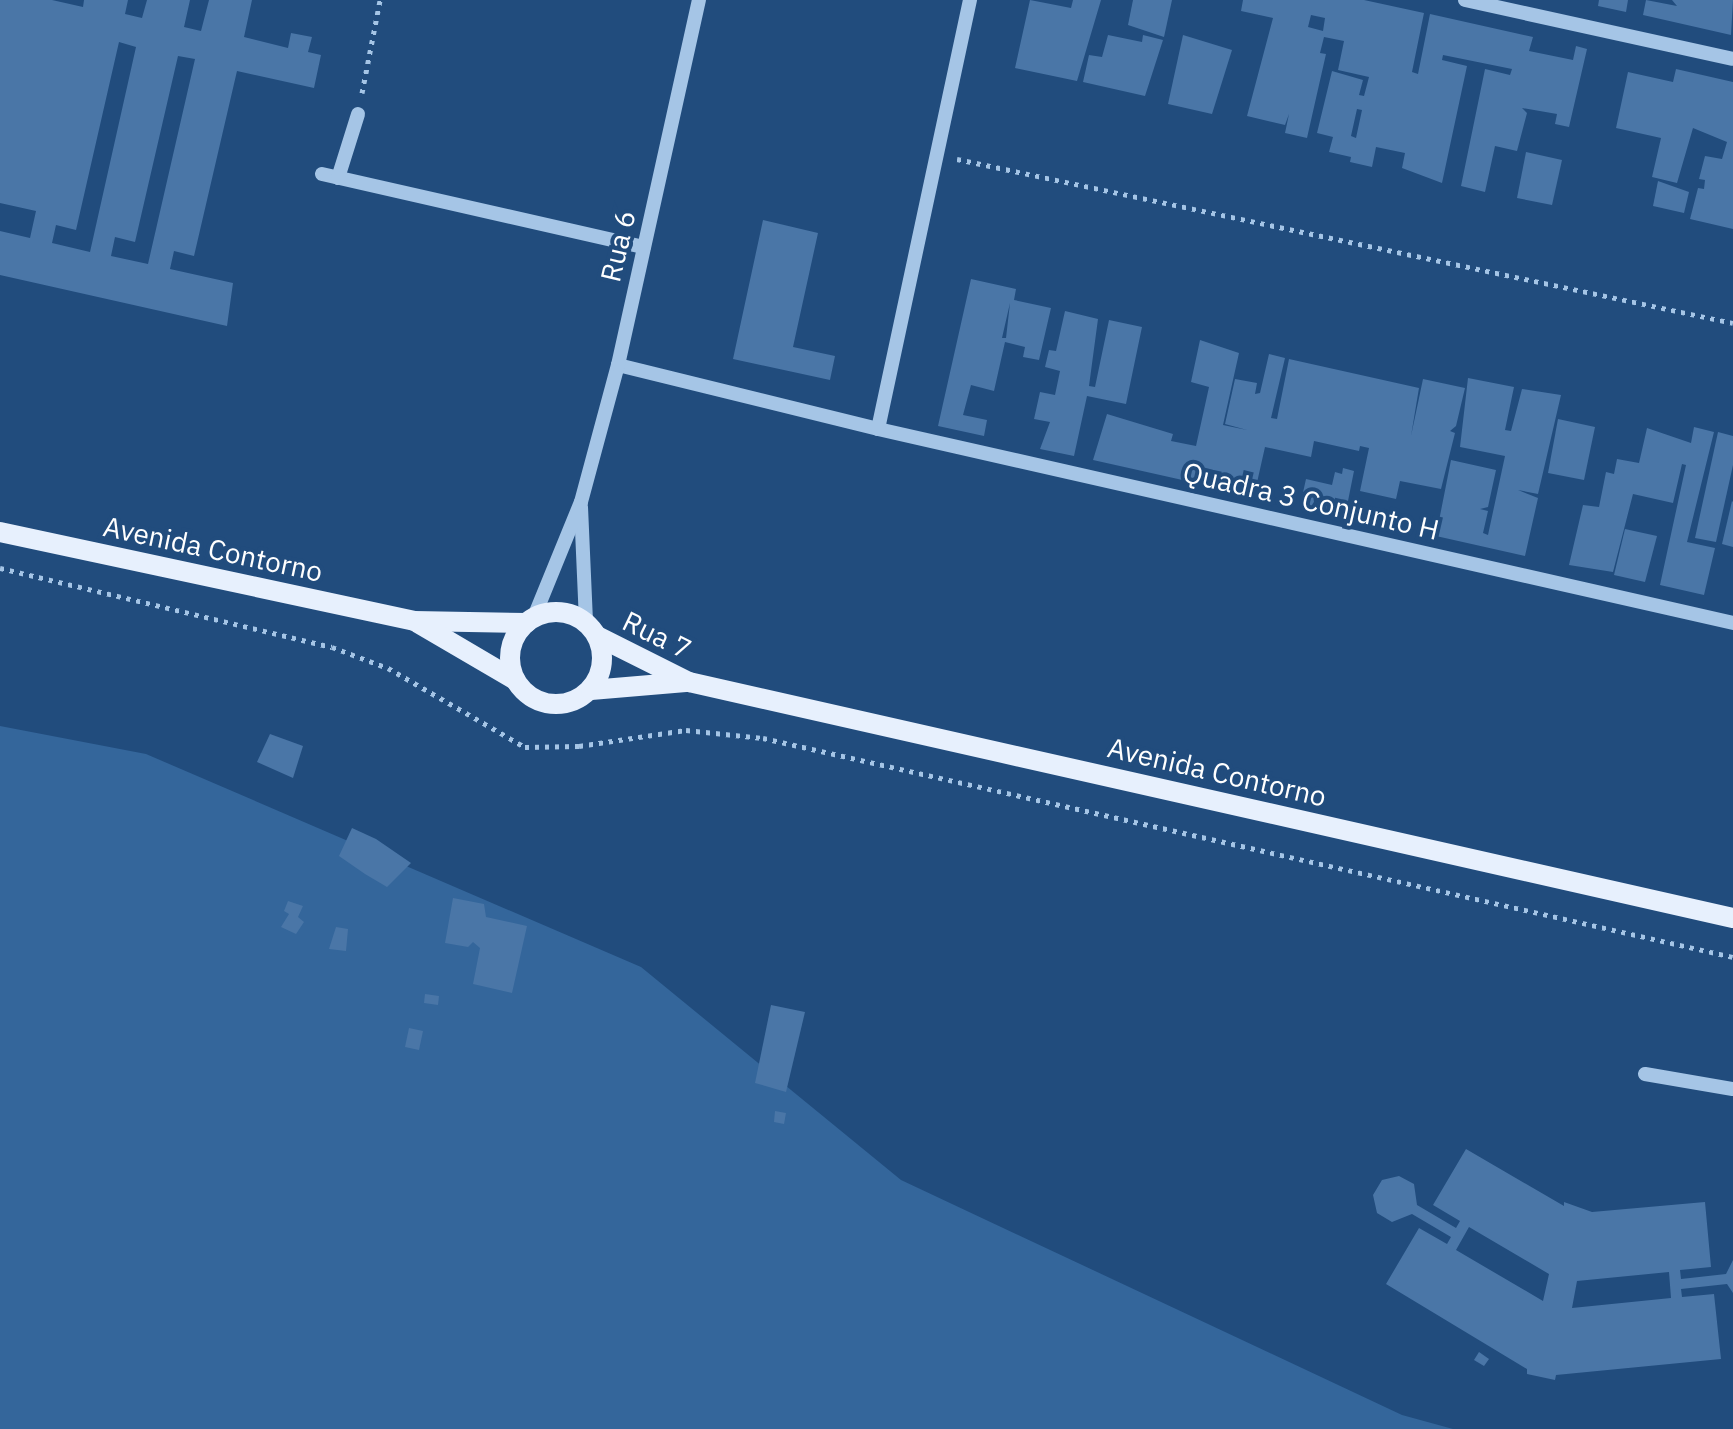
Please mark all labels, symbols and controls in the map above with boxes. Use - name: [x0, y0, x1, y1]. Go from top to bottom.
- street label: Rua 6: [594, 207, 642, 285]
- street label: Quadra 3 Conjunto H: [1180, 455, 1442, 547]
- street label: Avenida Contorno: [100, 509, 326, 589]
- street label: Rua 7: [617, 604, 697, 666]
- street label: Avenida Contorno: [1104, 731, 1330, 813]

